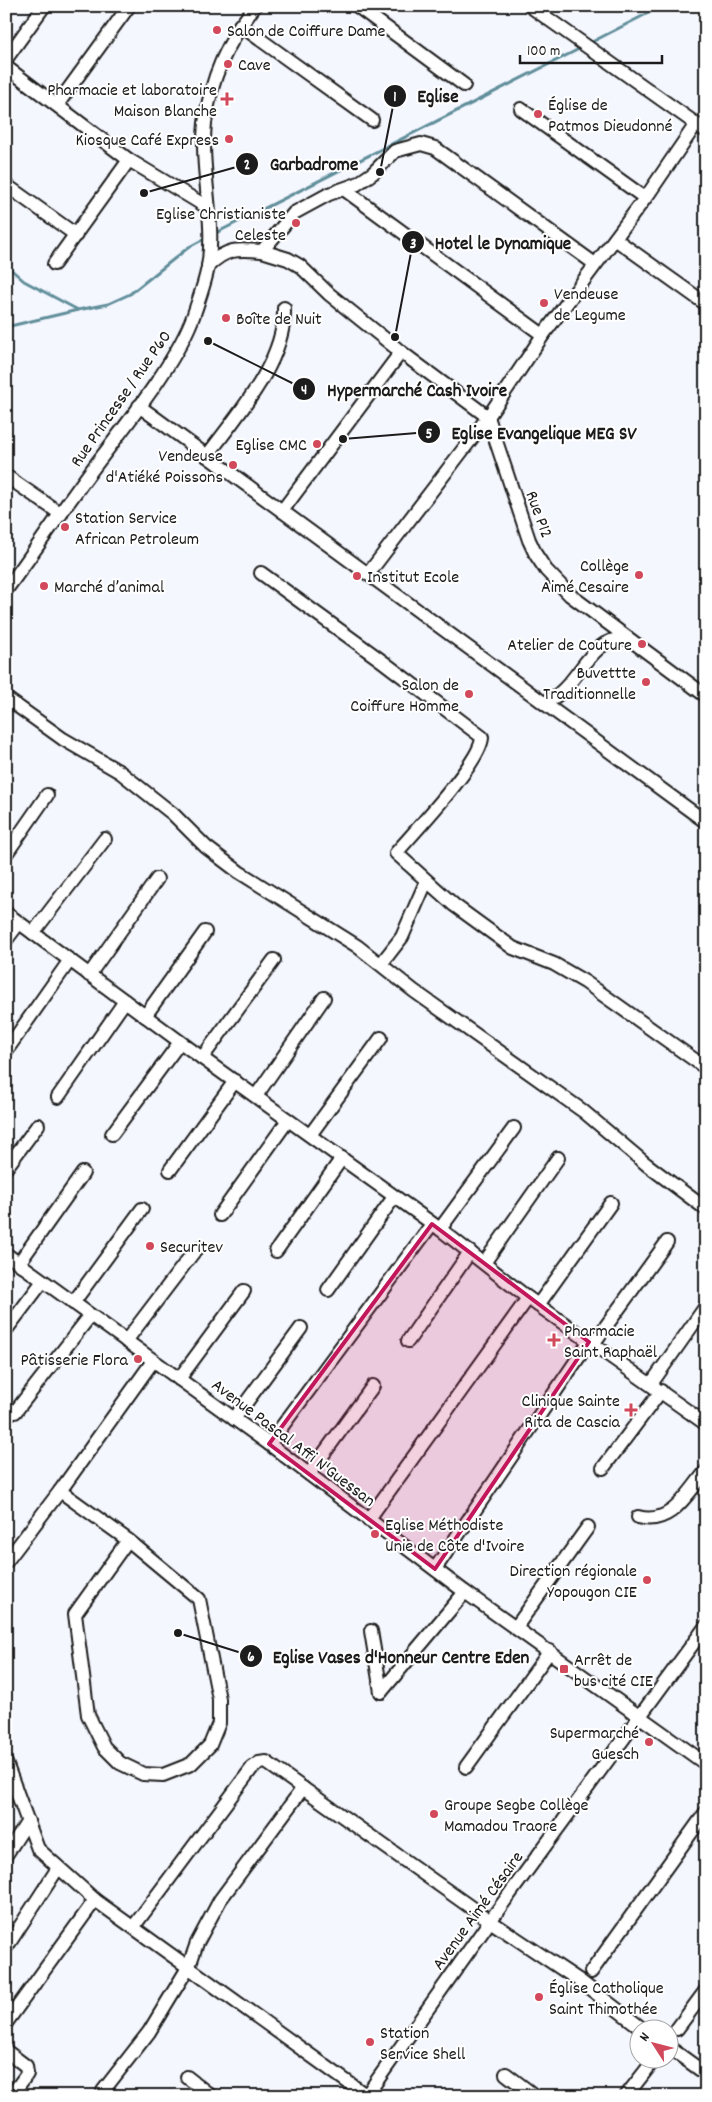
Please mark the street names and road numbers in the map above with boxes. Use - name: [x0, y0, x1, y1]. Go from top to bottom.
- street label: Rue Princesse / Rue P60: [65, 326, 179, 473]
- street label: Rue P12: [518, 488, 558, 542]
- street label: Avenue Pascal Affi N'Guessan: [205, 1374, 380, 1514]
- street label: Avenue Aimé Césaire: [427, 1847, 531, 1976]

